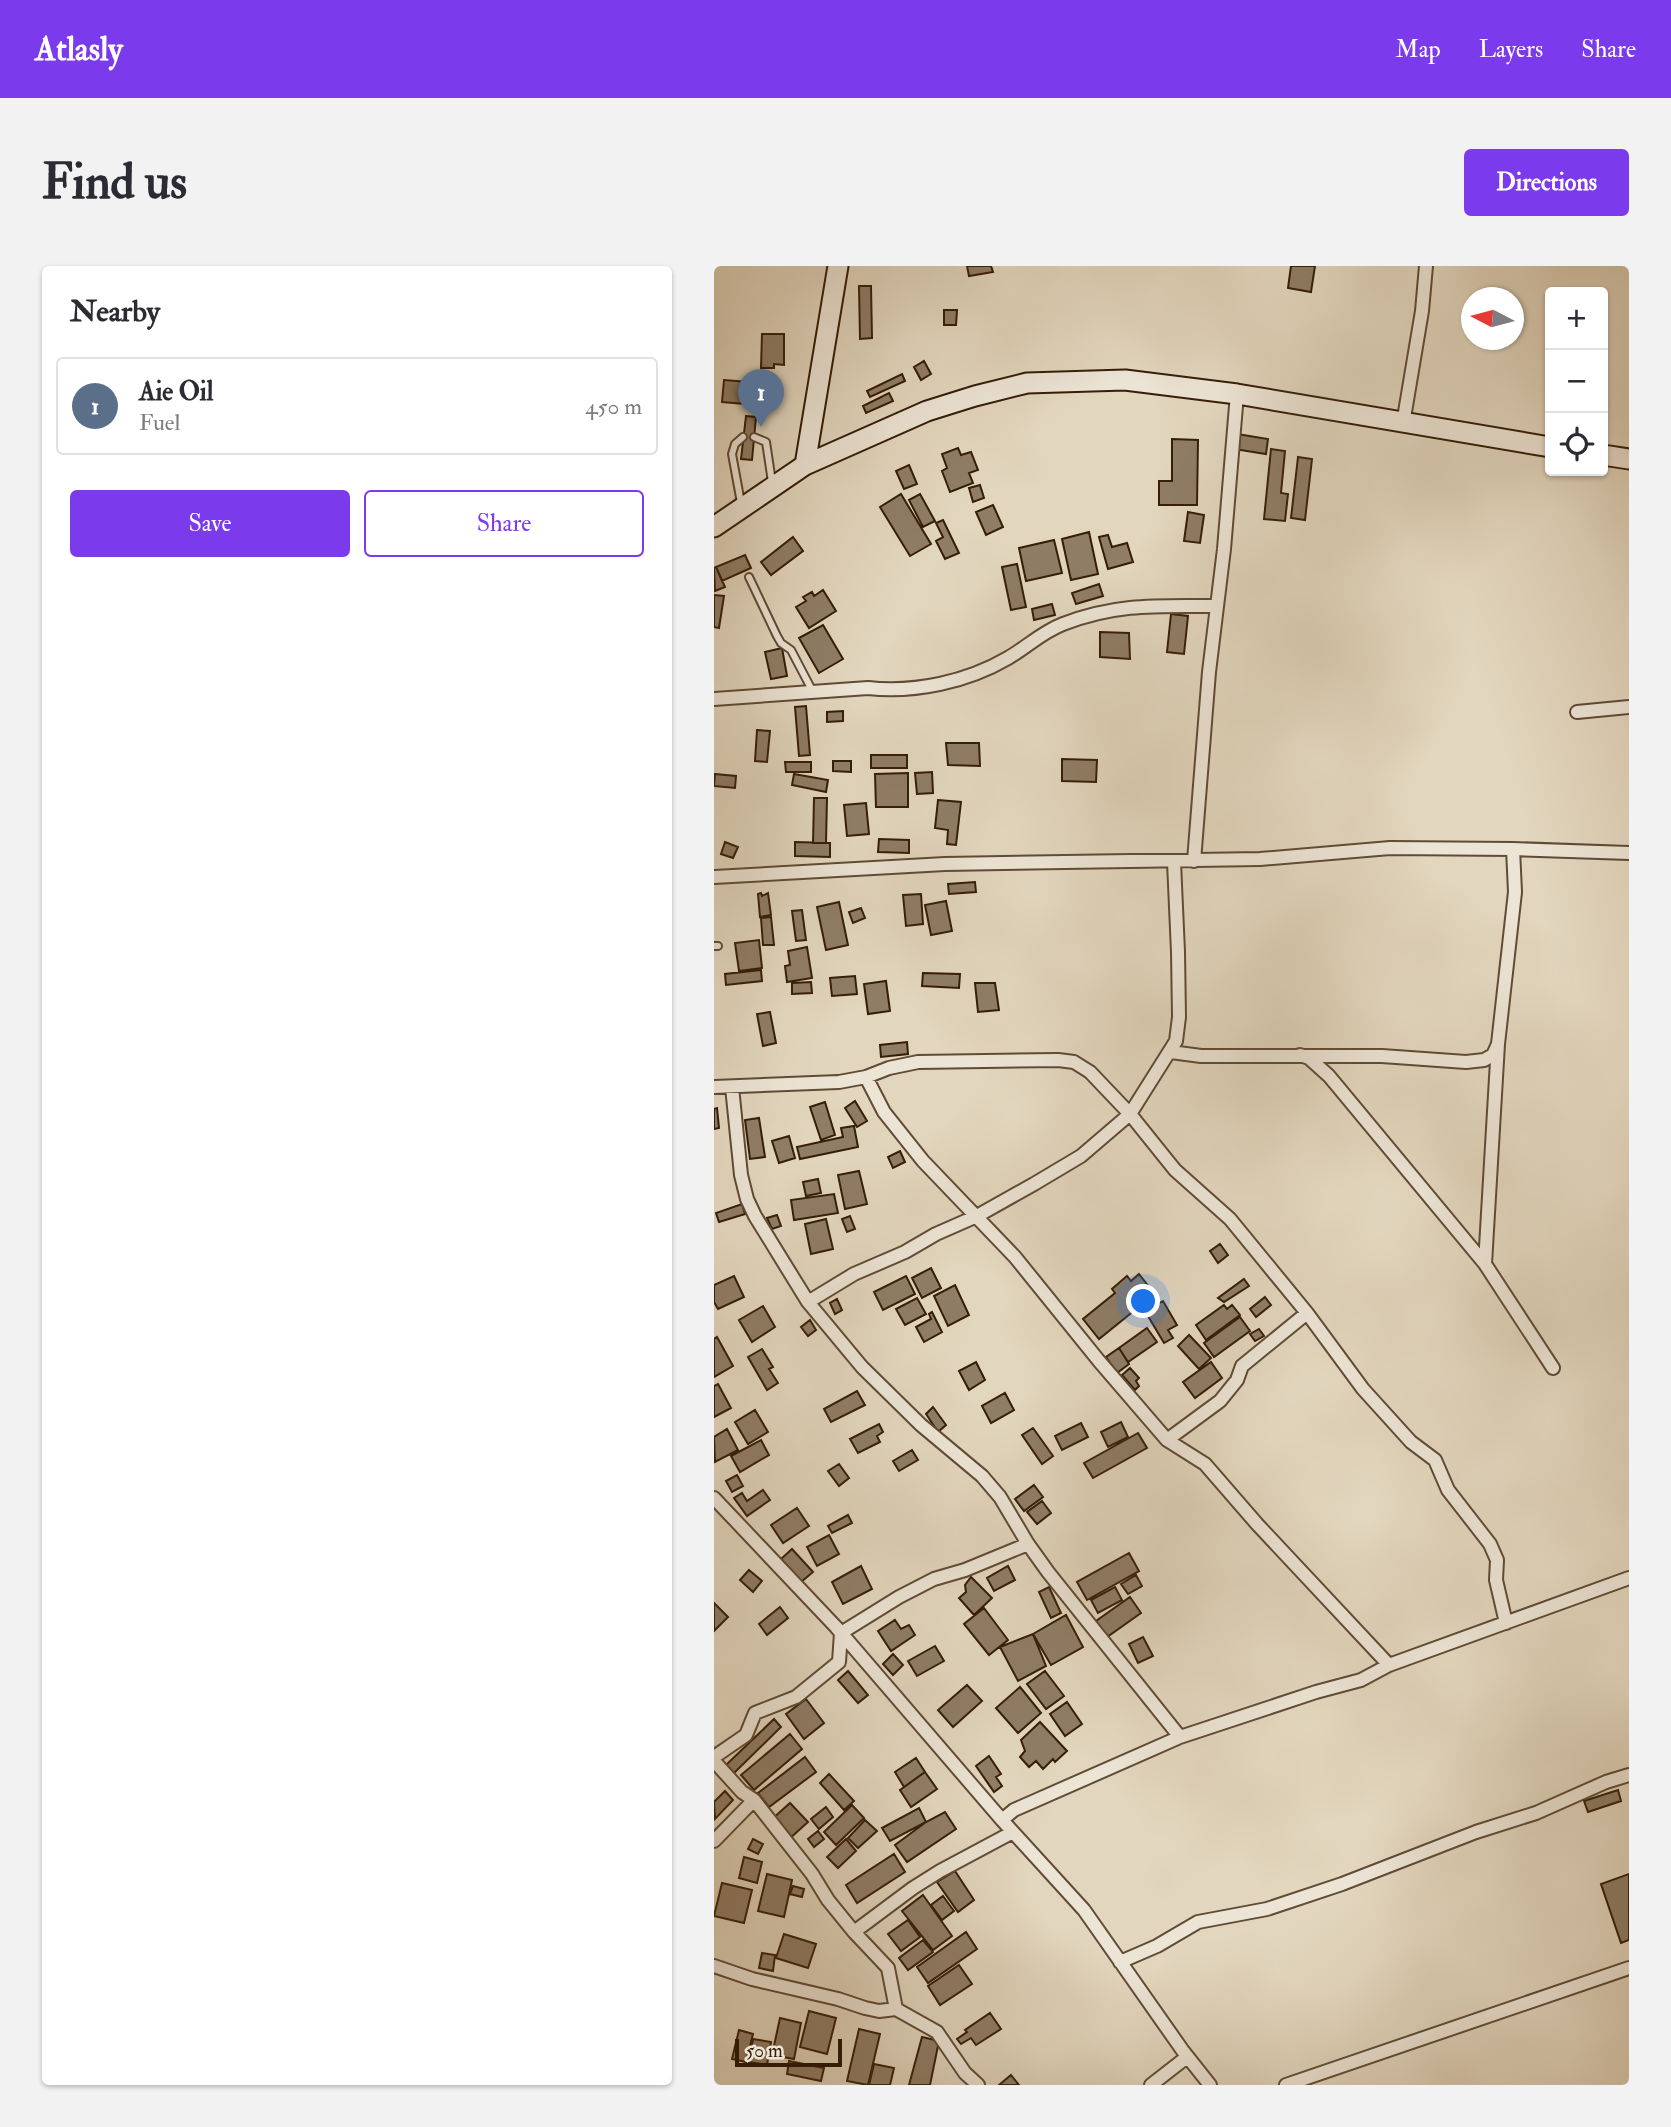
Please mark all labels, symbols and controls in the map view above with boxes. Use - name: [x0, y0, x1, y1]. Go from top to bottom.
- text: Atlasly: [35, 29, 123, 70]
- text: Map: [1396, 34, 1441, 65]
- text: Layers: [1479, 34, 1543, 65]
- text: Share: [1581, 34, 1636, 65]
- button: Directions: [1464, 149, 1629, 216]
- text: Find us: [42, 152, 187, 213]
- north arrow: [1461, 287, 1524, 350]
- map controls: [1545, 287, 1608, 476]
- button: +: [1545, 287, 1608, 350]
- text: Nearby: [70, 293, 160, 330]
- button: −: [1545, 350, 1608, 413]
- pin: 1: [738, 369, 784, 427]
- text: Aie Oil: [139, 376, 213, 408]
- text: 1: [91, 392, 99, 421]
- text: 450 m: [585, 392, 642, 421]
- text: Fuel: [139, 408, 180, 437]
- button: locate: [1545, 413, 1608, 476]
- button: Save: [70, 490, 350, 557]
- button: Share: [364, 490, 644, 557]
- your location: [1126, 1284, 1160, 1318]
- scale bar: [735, 2036, 842, 2068]
- text: 50 m: [746, 2039, 783, 2063]

